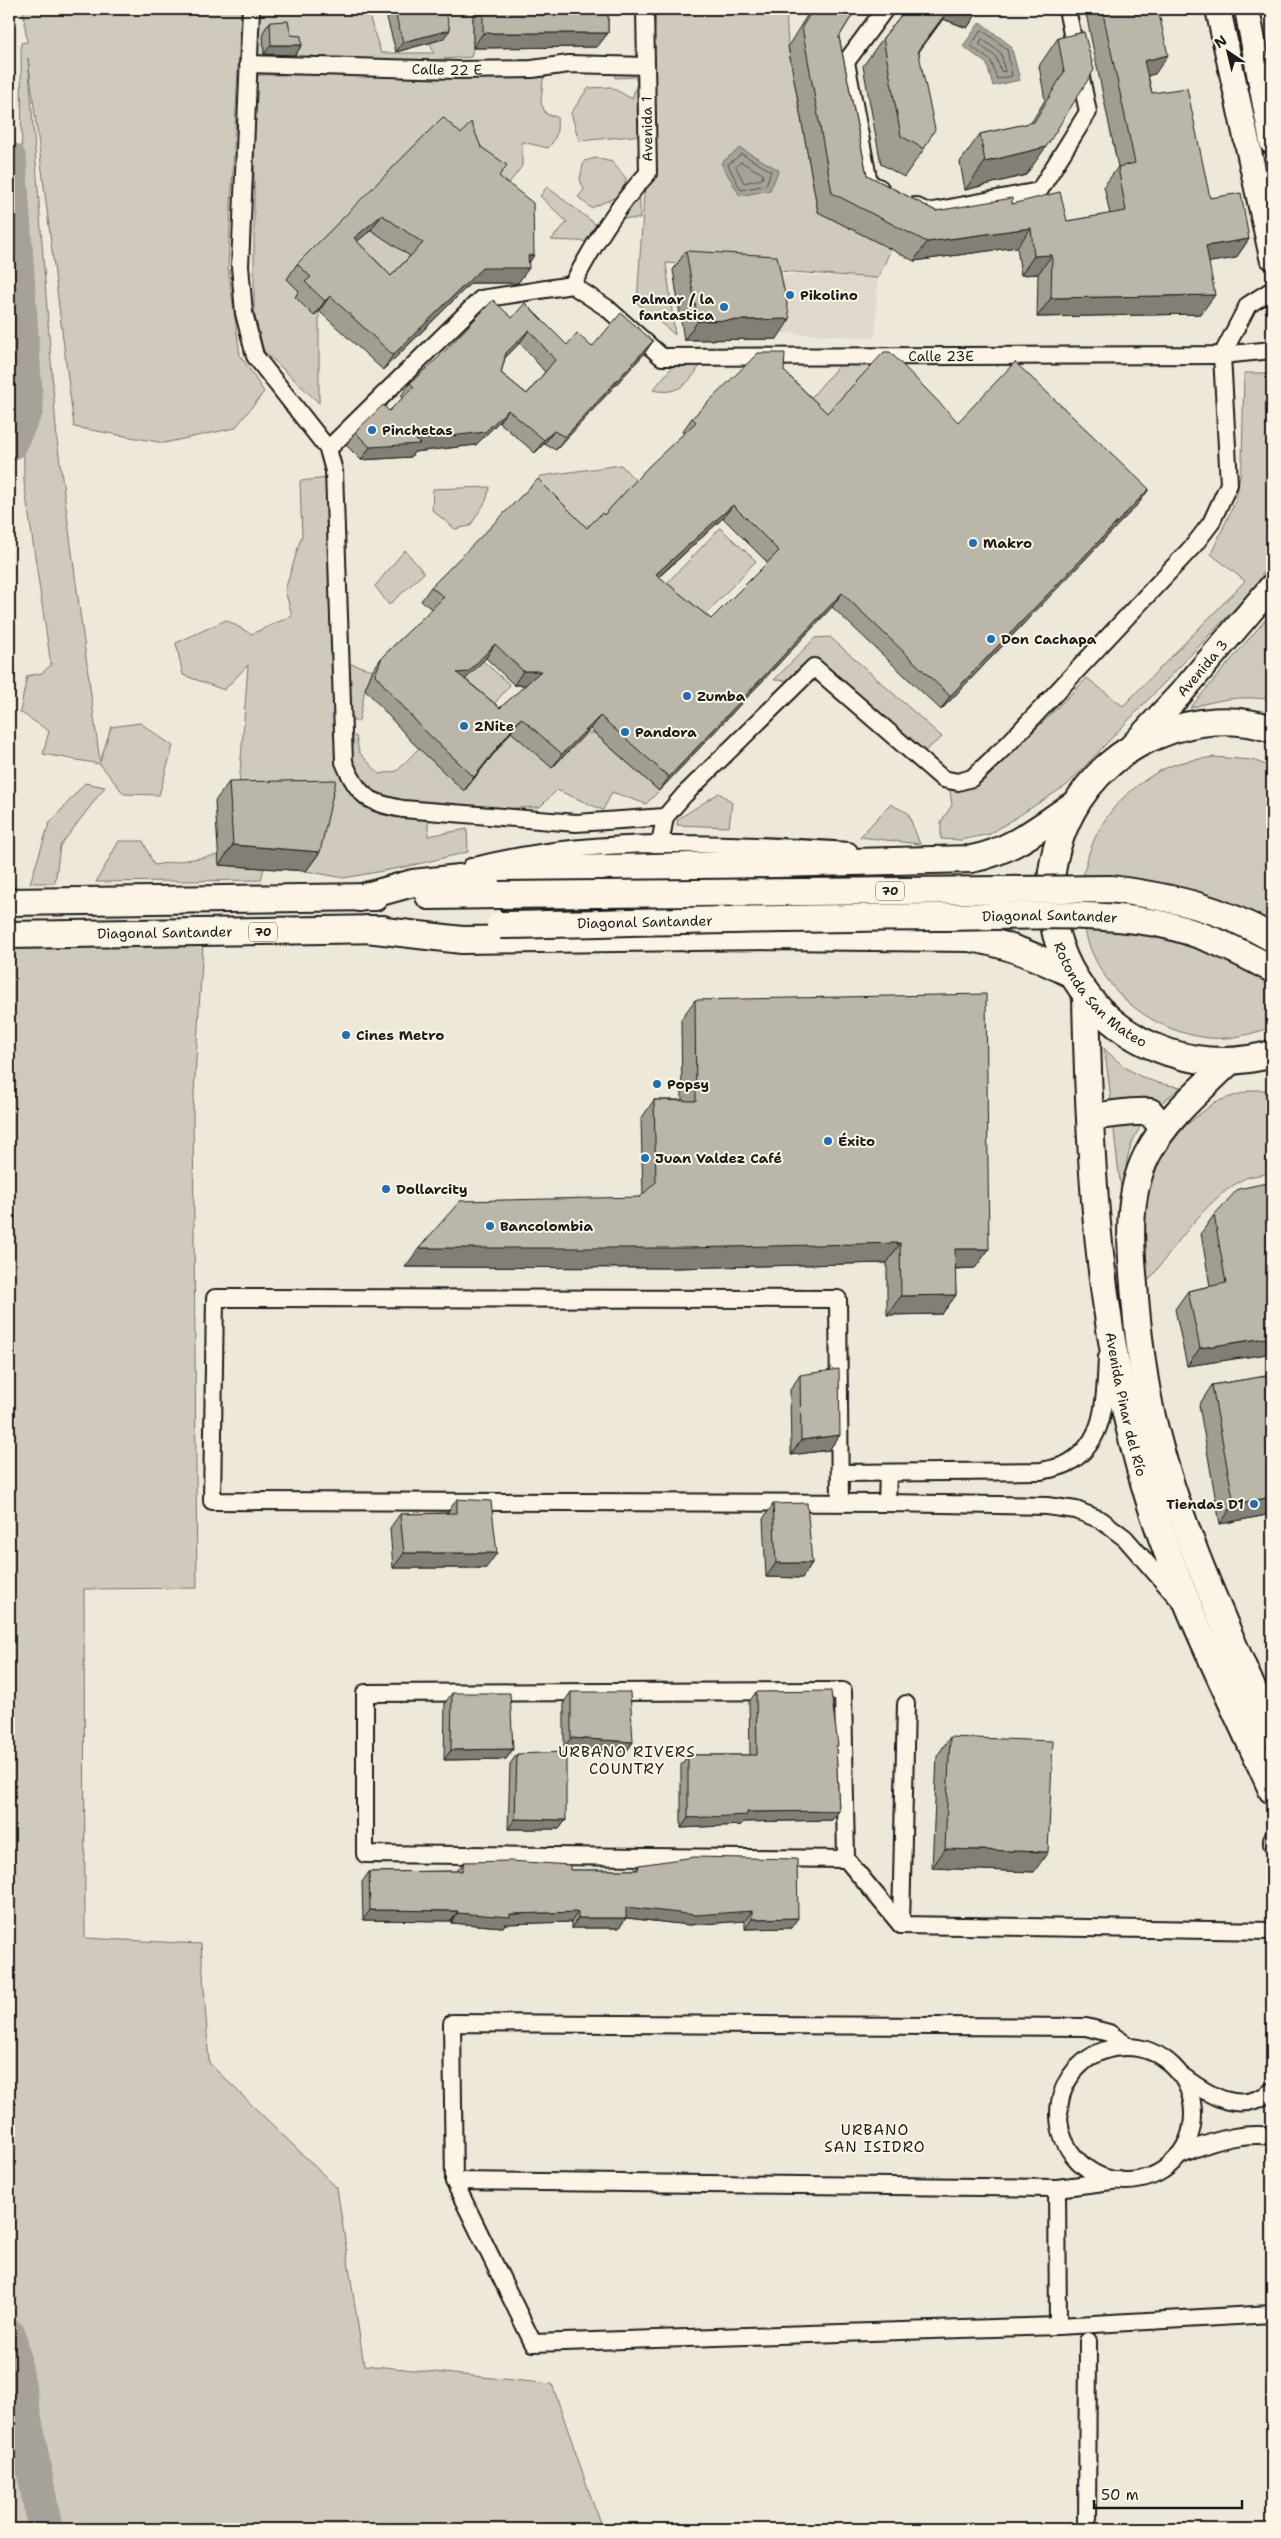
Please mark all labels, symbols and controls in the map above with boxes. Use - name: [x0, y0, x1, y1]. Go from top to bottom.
- north arrow: [1204, 28, 1254, 78]
- text: N: [1211, 31, 1230, 52]
- street label: Calle 22 E: [411, 60, 483, 79]
- street label: Avenida 1: [637, 96, 657, 162]
- place label: Pikolino: [800, 286, 858, 304]
- marker: Pikolino: [784, 289, 796, 301]
- place label: Palmar / la fantastica: [632, 290, 714, 324]
- marker: Palmar / la fantastica: [718, 301, 730, 313]
- street label: Calle 23E: [908, 347, 974, 365]
- place label: Pinchetas: [382, 421, 453, 439]
- marker: Pinchetas: [366, 424, 378, 436]
- place label: Makro: [983, 534, 1032, 552]
- marker: Makro: [967, 537, 979, 549]
- place label: Don Cachapa: [1001, 630, 1097, 648]
- marker: Don Cachapa: [985, 633, 997, 645]
- street label: Avenida 3: [1173, 636, 1232, 700]
- place label: Zumba: [697, 687, 746, 705]
- marker: Zumba: [681, 690, 693, 702]
- place label: 2Nite: [474, 717, 514, 735]
- marker: 2Nite: [458, 720, 470, 732]
- place label: Pandora: [635, 723, 697, 741]
- marker: Pandora: [619, 726, 631, 738]
- road number: 70: [876, 881, 904, 900]
- street label: Diagonal Santander: [982, 906, 1119, 927]
- street label: Diagonal Santander: [577, 911, 713, 932]
- street label: Diagonal Santander: [97, 922, 233, 943]
- road number: 70: [249, 922, 277, 942]
- street label: Rotonda San Mateo: [1050, 940, 1150, 1051]
- place label: Cines Metro: [356, 1026, 444, 1044]
- marker: Cines Metro: [340, 1029, 352, 1041]
- place label: Popsy: [667, 1075, 709, 1093]
- marker: Popsy: [651, 1078, 663, 1090]
- place label: Éxito: [838, 1132, 875, 1150]
- marker: Éxito: [822, 1135, 834, 1147]
- place label: Juan Valdez Café: [655, 1149, 782, 1167]
- marker: Juan Valdez Café: [639, 1152, 651, 1164]
- place label: Dollarcity: [396, 1180, 468, 1198]
- marker: Dollarcity: [380, 1183, 392, 1195]
- place label: Bancolombia: [500, 1217, 593, 1235]
- marker: Bancolombia: [484, 1220, 496, 1232]
- street label: Avenida Pinar del Río: [1102, 1331, 1151, 1478]
- place label: Tiendas D1: [1166, 1495, 1244, 1513]
- marker: Tiendas D1: [1248, 1498, 1260, 1510]
- district label: URBANO RIVERS COUNTRY: [558, 1742, 696, 1779]
- district label: URBANO SAN ISIDRO: [824, 2120, 926, 2157]
- scale bar: [1094, 2478, 1241, 2510]
- text: 50 m: [1101, 2485, 1139, 2505]

